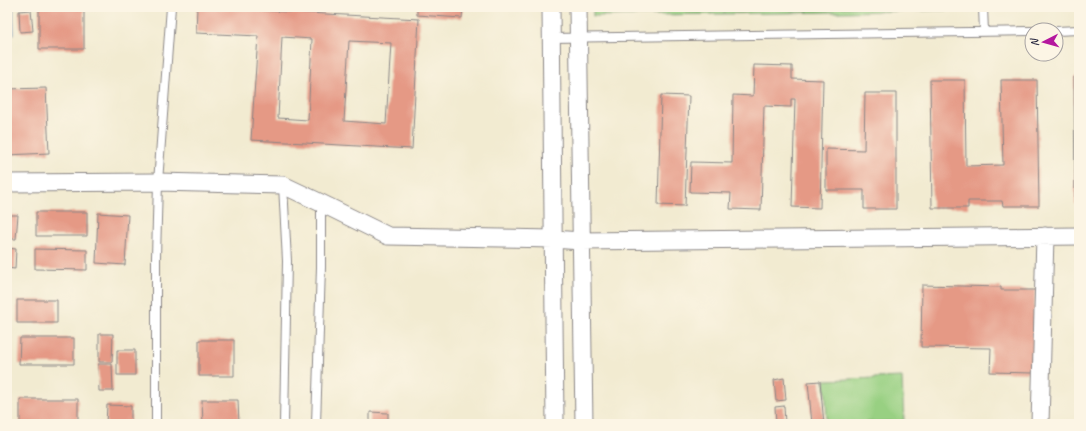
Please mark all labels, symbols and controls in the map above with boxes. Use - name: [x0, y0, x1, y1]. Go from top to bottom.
- north arrow: [1024, 22, 1064, 62]
- text: N: [1027, 37, 1041, 47]

